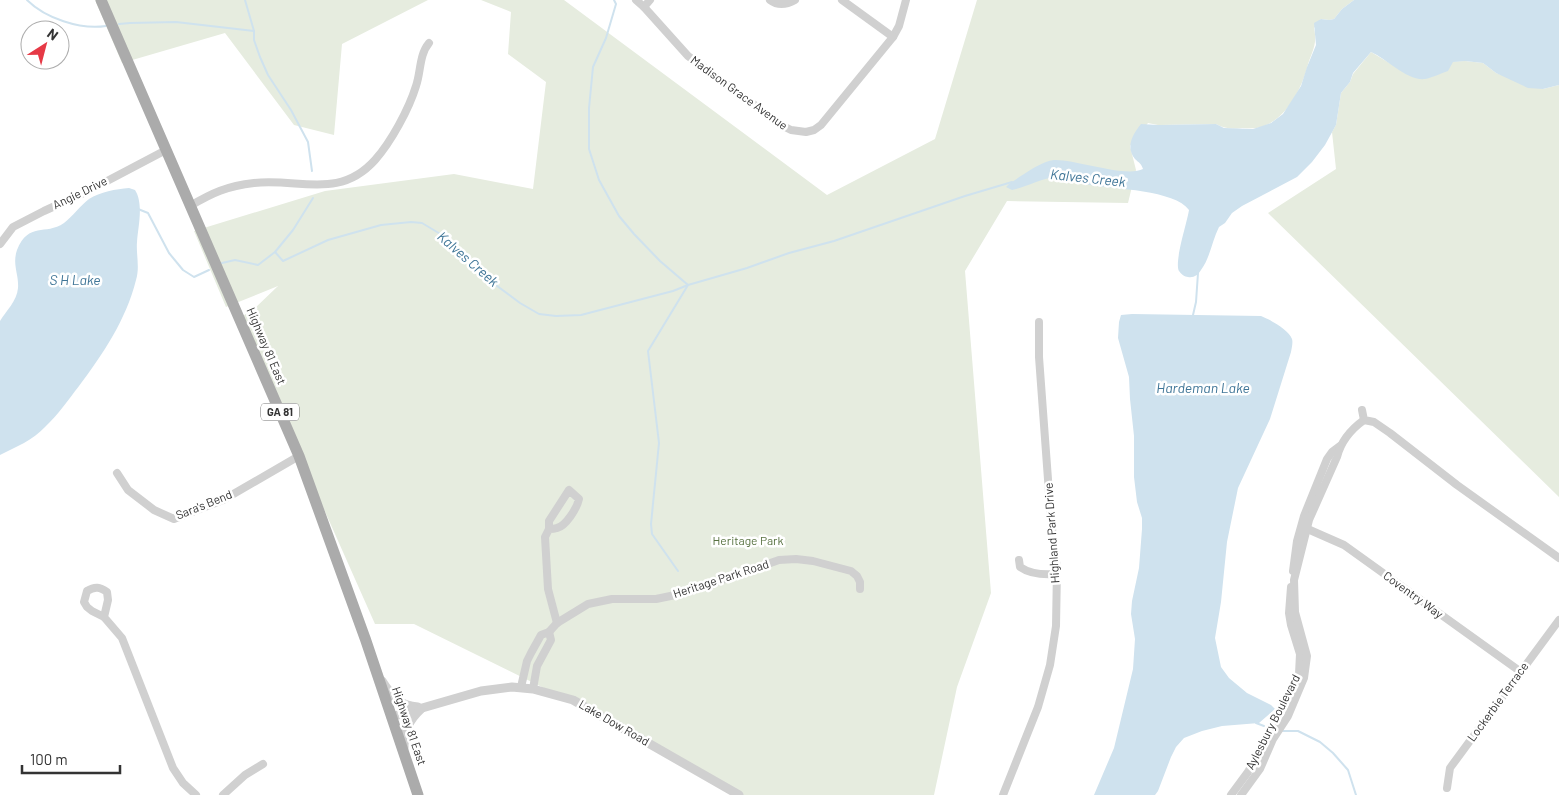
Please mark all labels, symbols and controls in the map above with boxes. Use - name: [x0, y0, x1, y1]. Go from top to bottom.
- north arrow: [20, 20, 70, 70]
- text: N: [44, 24, 62, 44]
- street label: Madison Grace Avenue: [688, 52, 791, 132]
- water label: Kalves Creek: [1050, 165, 1127, 190]
- street label: Angie Drive: [50, 173, 109, 211]
- water label: Kalves Creek: [434, 227, 503, 290]
- water label: S H Lake: [49, 271, 101, 288]
- street label: Highway 81 East: [244, 305, 289, 386]
- water label: Hardeman Lake: [1156, 379, 1250, 396]
- road number: GA 81: [261, 404, 299, 421]
- street label: Highland Park Drive: [1041, 482, 1061, 584]
- street label: Sara's Bend: [173, 486, 234, 522]
- park label: Heritage Park: [713, 533, 783, 547]
- street label: Heritage Park Road: [671, 556, 770, 600]
- street label: Coventry Way: [1381, 568, 1447, 621]
- street label: Lockerbie Terrace: [1464, 659, 1531, 744]
- street label: Aylesbury Boulevard: [1242, 672, 1302, 772]
- street label: Highway 81 East: [390, 685, 430, 767]
- street label: Lake Dow Road: [577, 696, 652, 748]
- scale bar: [22, 742, 120, 774]
- text: 100 m: [30, 750, 68, 768]

